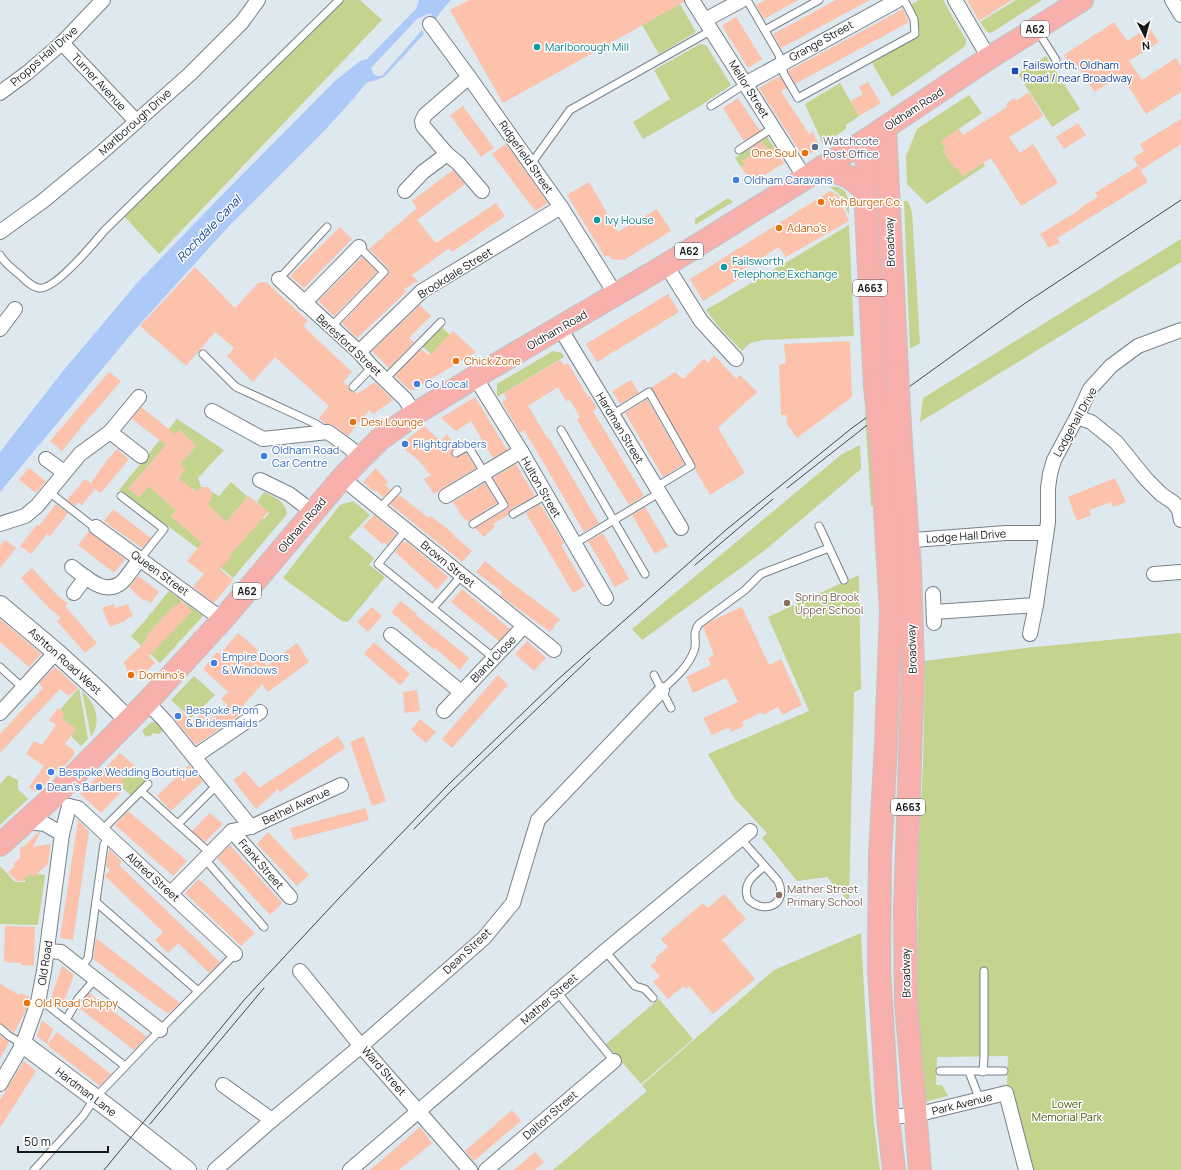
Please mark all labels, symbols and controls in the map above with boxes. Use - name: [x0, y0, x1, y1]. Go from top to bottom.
- north arrow: [1125, 16, 1165, 56]
- street label: Grange Street: [786, 17, 856, 64]
- road number: A62: [1021, 21, 1049, 37]
- street label: Propps Hall Drive: [7, 22, 81, 89]
- place label: Marlborough Mill: [545, 39, 629, 54]
- text: N: [1141, 39, 1151, 54]
- marker: Marlborough Mill: [532, 42, 542, 52]
- street label: Turner Avenue: [69, 50, 130, 114]
- street label: Mellor Street: [726, 57, 773, 121]
- place label: Failsworth, Oldham Road / near Broadway: [1023, 57, 1132, 85]
- marker: Failsworth, Oldham Road / near Broadway: [1010, 66, 1020, 76]
- street label: Oldham Road: [881, 84, 946, 133]
- street label: Marlborough Drive: [95, 85, 175, 158]
- street label: Ridgefield Street: [496, 117, 557, 196]
- place label: Watchcote Post Office: [823, 133, 879, 161]
- marker: Watchcote Post Office: [810, 142, 820, 152]
- place label: One Soul: [752, 145, 797, 160]
- marker: One Soul: [800, 148, 810, 158]
- place label: Oldham Caravans: [744, 172, 833, 187]
- marker: Oldham Caravans: [731, 175, 741, 185]
- water label: Rochdale Canal: [173, 190, 246, 266]
- place label: Yoh Burger Co.: [829, 194, 903, 209]
- marker: Yoh Burger Co.: [816, 197, 826, 207]
- place label: Ivy House: [605, 212, 654, 227]
- marker: Ivy House: [592, 215, 602, 225]
- street label: Broadway: [881, 217, 898, 267]
- place label: Adano's: [787, 220, 827, 235]
- marker: Adano's: [774, 223, 784, 233]
- road number: A62: [675, 243, 703, 259]
- street label: Brookdale Street: [415, 244, 495, 301]
- place label: Failsworth Telephone Exchange: [732, 253, 838, 281]
- marker: Failsworth Telephone Exchange: [719, 262, 729, 272]
- road number: A663: [853, 280, 887, 296]
- street label: Oldham Road: [524, 306, 590, 353]
- street label: Beresford Street: [313, 310, 385, 379]
- place label: Chick Zone: [464, 353, 521, 368]
- marker: Chick Zone: [451, 356, 461, 366]
- place label: Go Local: [425, 376, 468, 391]
- marker: Go Local: [412, 379, 422, 389]
- street label: Lodgehall Drive: [1049, 384, 1100, 459]
- street label: Hardman Street: [593, 389, 648, 466]
- place label: Desi Lounge: [361, 414, 424, 429]
- marker: Desi Lounge: [348, 417, 358, 427]
- place label: Flightgrabbers: [413, 436, 487, 451]
- marker: Flightgrabbers: [400, 439, 410, 449]
- place label: Oldham Road Car Centre: [272, 442, 339, 470]
- marker: Oldham Road Car Centre: [259, 451, 269, 461]
- street label: Hulton Street: [518, 453, 565, 520]
- street label: Oldham Road: [274, 494, 329, 555]
- street label: Lodge Hall Drive: [925, 525, 1007, 546]
- street label: Brown Street: [418, 537, 479, 590]
- street label: Queen Street: [128, 546, 192, 599]
- road number: A62: [233, 583, 261, 599]
- place label: Spring Brook Upper School: [795, 589, 863, 617]
- marker: Spring Brook Upper School: [782, 598, 792, 608]
- street label: Ashton Road West: [26, 624, 105, 697]
- street label: Broadway: [903, 624, 920, 674]
- street label: Bland Close: [466, 632, 519, 685]
- place label: Empire Doors & Windows: [222, 649, 289, 677]
- marker: Empire Doors & Windows: [209, 658, 219, 668]
- place label: Domino's: [139, 667, 185, 682]
- marker: Domino's: [126, 670, 136, 680]
- place label: Bespoke Prom & Bridesmaids: [186, 702, 258, 730]
- marker: Bespoke Prom & Bridesmaids: [173, 711, 183, 721]
- place label: Bespoke Wedding Boutique: [59, 764, 199, 779]
- marker: Bespoke Wedding Boutique: [46, 767, 56, 777]
- place label: Dean's Barbers: [47, 779, 122, 794]
- marker: Dean's Barbers: [34, 782, 44, 792]
- street label: Bethel Avenue: [260, 783, 333, 828]
- road number: A663: [891, 799, 925, 815]
- street label: Frank Street: [235, 835, 287, 892]
- street label: Aldred Street: [123, 849, 183, 905]
- place label: Mather Street Primary School: [787, 881, 863, 909]
- marker: Mather Street Primary School: [774, 890, 784, 900]
- street label: Dean Street: [439, 924, 494, 977]
- street label: Old Road: [34, 939, 55, 986]
- street label: Broadway: [898, 948, 913, 998]
- street label: Mather Street: [517, 970, 580, 1028]
- place label: Old Road Chippy: [35, 995, 118, 1010]
- marker: Old Road Chippy: [22, 998, 32, 1008]
- street label: Ward Street: [359, 1043, 410, 1099]
- street label: Hardman Lane: [53, 1064, 120, 1120]
- street label: Dalton Street: [519, 1087, 580, 1143]
- street label: Park Avenue: [930, 1089, 994, 1118]
- park label: Lower Memorial Park: [1032, 1096, 1103, 1124]
- scale bar: [18, 1128, 108, 1154]
- text: 50 m: [24, 1133, 51, 1150]

